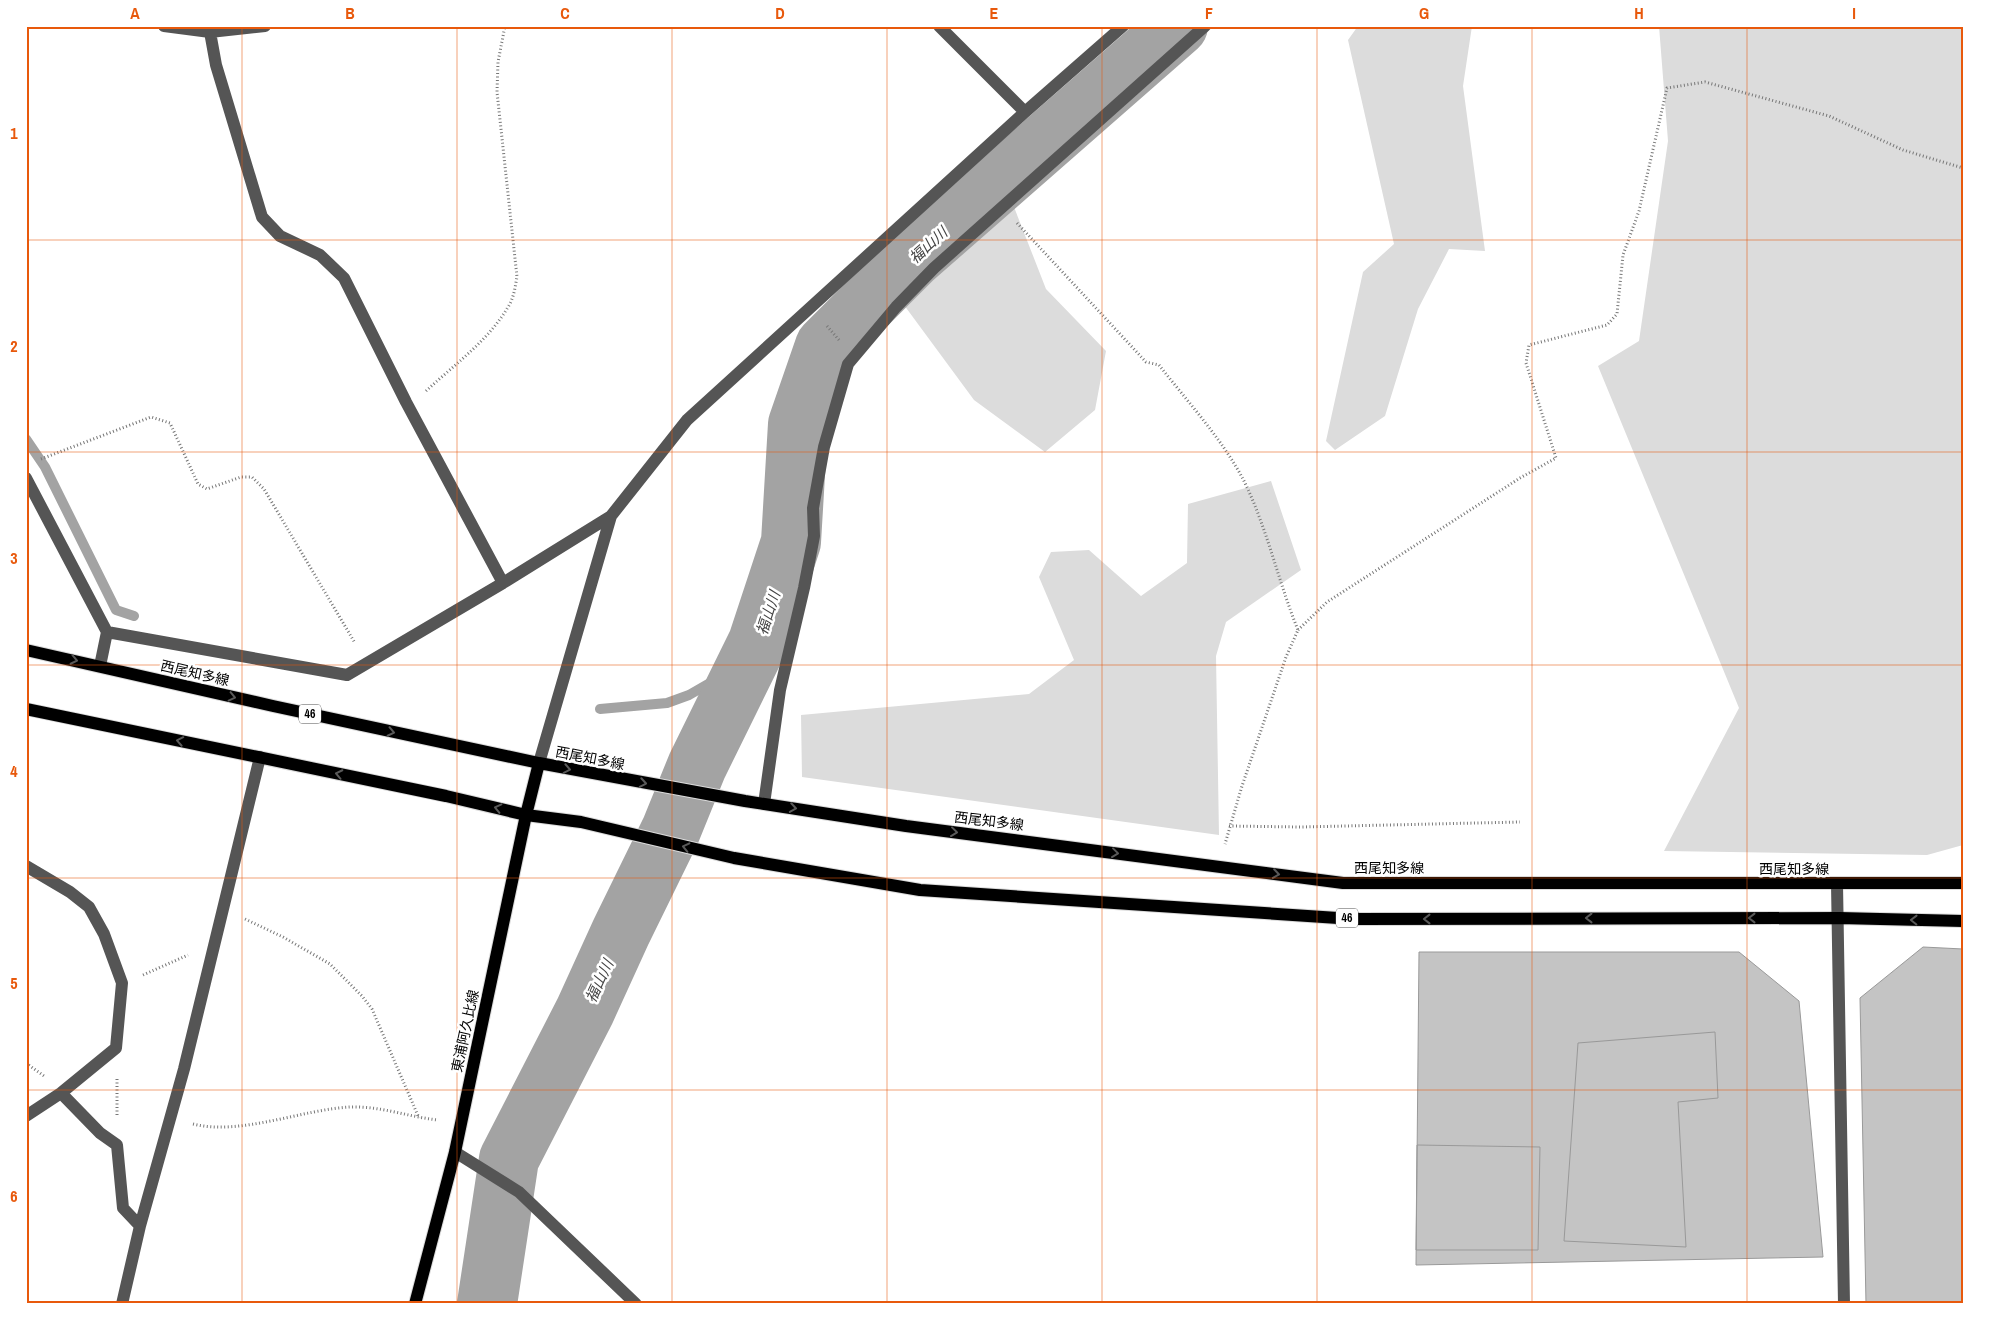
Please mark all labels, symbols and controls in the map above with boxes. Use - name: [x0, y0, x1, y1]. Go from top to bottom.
- text: A: [130, 2, 140, 24]
- text: B: [345, 2, 355, 24]
- text: C: [560, 2, 570, 24]
- text: D: [775, 2, 785, 24]
- text: E: [990, 2, 999, 24]
- text: F: [1205, 2, 1213, 24]
- text: G: [1419, 2, 1429, 24]
- text: H: [1634, 2, 1644, 24]
- text: I: [1852, 2, 1856, 24]
- text: 1: [10, 122, 18, 144]
- water label: 福山川: [904, 221, 953, 268]
- text: 2: [10, 335, 18, 357]
- text: 3: [10, 547, 18, 569]
- water label: 福山川: [751, 586, 786, 638]
- one-way arrow: [69, 655, 78, 665]
- street label: 西尾知多線: [159, 656, 231, 690]
- one-way arrow: [228, 691, 237, 702]
- road number: 46: [299, 704, 321, 724]
- one-way arrow: [387, 726, 395, 736]
- one-way arrow: [176, 736, 185, 747]
- street label: 西尾知多線: [554, 742, 626, 774]
- text: 4: [10, 760, 18, 782]
- one-way arrow: [563, 763, 572, 773]
- one-way arrow: [335, 769, 344, 779]
- one-way arrow: [639, 777, 648, 787]
- one-way arrow: [494, 803, 503, 814]
- one-way arrow: [789, 803, 797, 813]
- street label: 西尾知多線: [953, 808, 1025, 834]
- one-way arrow: [950, 826, 958, 837]
- one-way arrow: [682, 842, 691, 853]
- one-way arrow: [1111, 847, 1119, 858]
- street label: 西尾知多線: [1354, 859, 1424, 877]
- street label: 西尾知多線: [1759, 860, 1829, 878]
- one-way arrow: [1272, 869, 1280, 879]
- road number: 46: [1336, 908, 1358, 928]
- one-way arrow: [1585, 913, 1592, 923]
- one-way arrow: [1747, 913, 1755, 923]
- one-way arrow: [1422, 914, 1430, 924]
- one-way arrow: [1910, 915, 1918, 925]
- water label: 福山川: [580, 954, 619, 1006]
- text: 5: [10, 972, 18, 994]
- street label: 東浦阿久比線: [447, 988, 483, 1074]
- text: 6: [10, 1185, 18, 1207]

